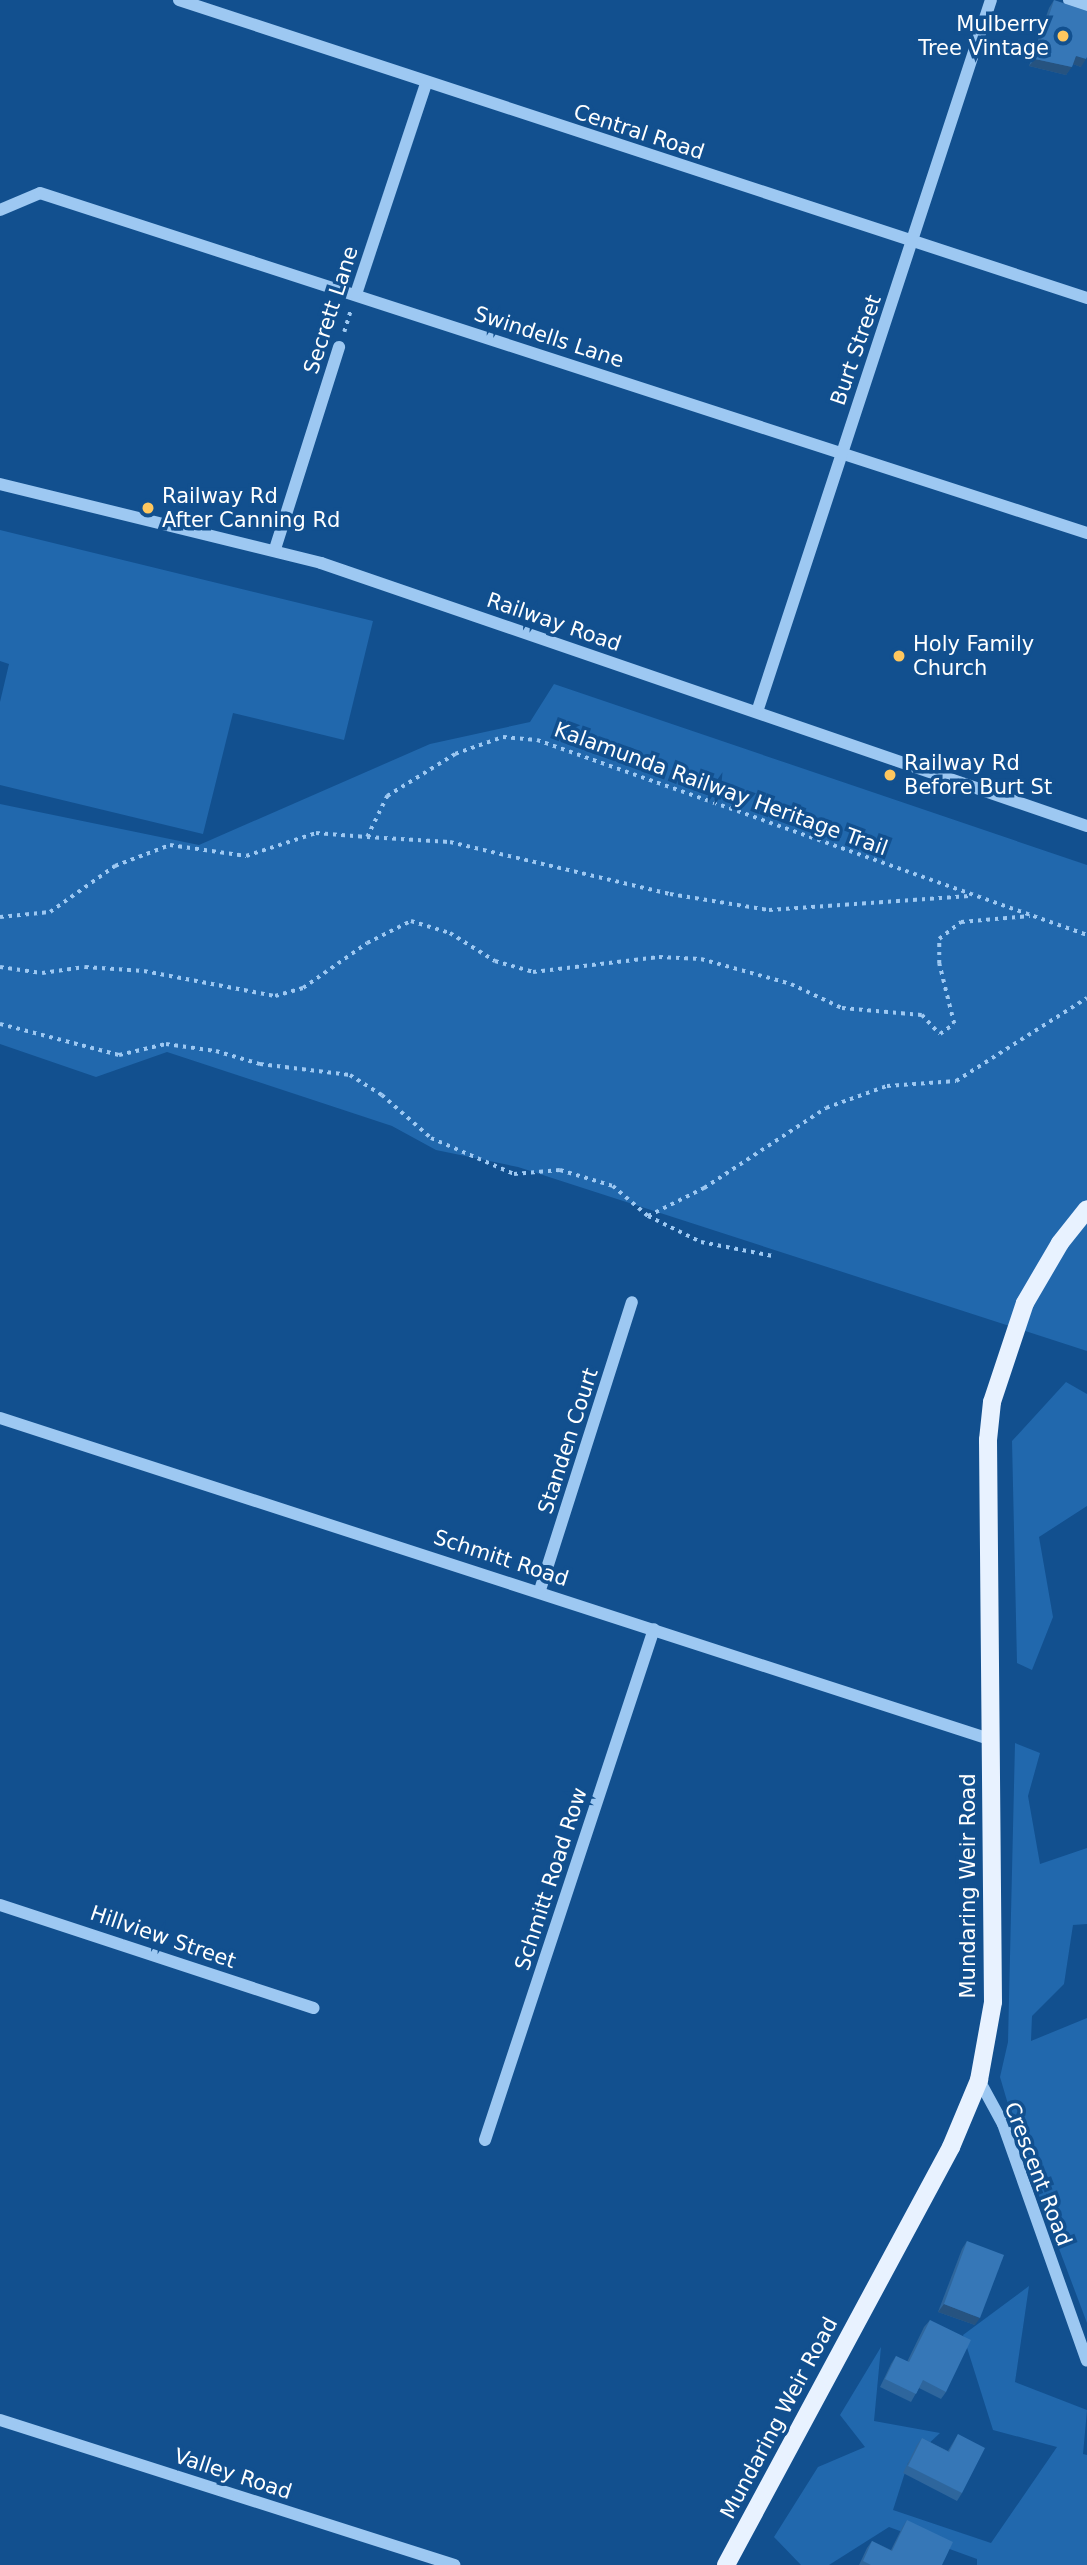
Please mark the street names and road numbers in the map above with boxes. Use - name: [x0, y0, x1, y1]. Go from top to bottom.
- street label: Central Road: [571, 99, 707, 165]
- street label: Secrett Lane: [298, 243, 364, 377]
- street label: Burt Street: [825, 291, 887, 409]
- street label: Swindells Lane: [471, 301, 627, 373]
- street label: Railway Road: [483, 587, 625, 657]
- street label: Kalamunda Railway Heritage Trail: [551, 717, 891, 861]
- street label: Standen Court: [533, 1365, 603, 1517]
- street label: Schmitt Road: [430, 1524, 572, 1592]
- street label: Mundaring Weir Road: [955, 1773, 981, 1999]
- street label: Schmitt Road Row: [510, 1784, 592, 1974]
- street label: Hillview Street: [87, 1900, 239, 1974]
- street label: Crescent Road: [999, 2098, 1077, 2250]
- street label: Mundaring Weir Road: [715, 2313, 843, 2523]
- street label: Valley Road: [171, 2443, 295, 2505]

